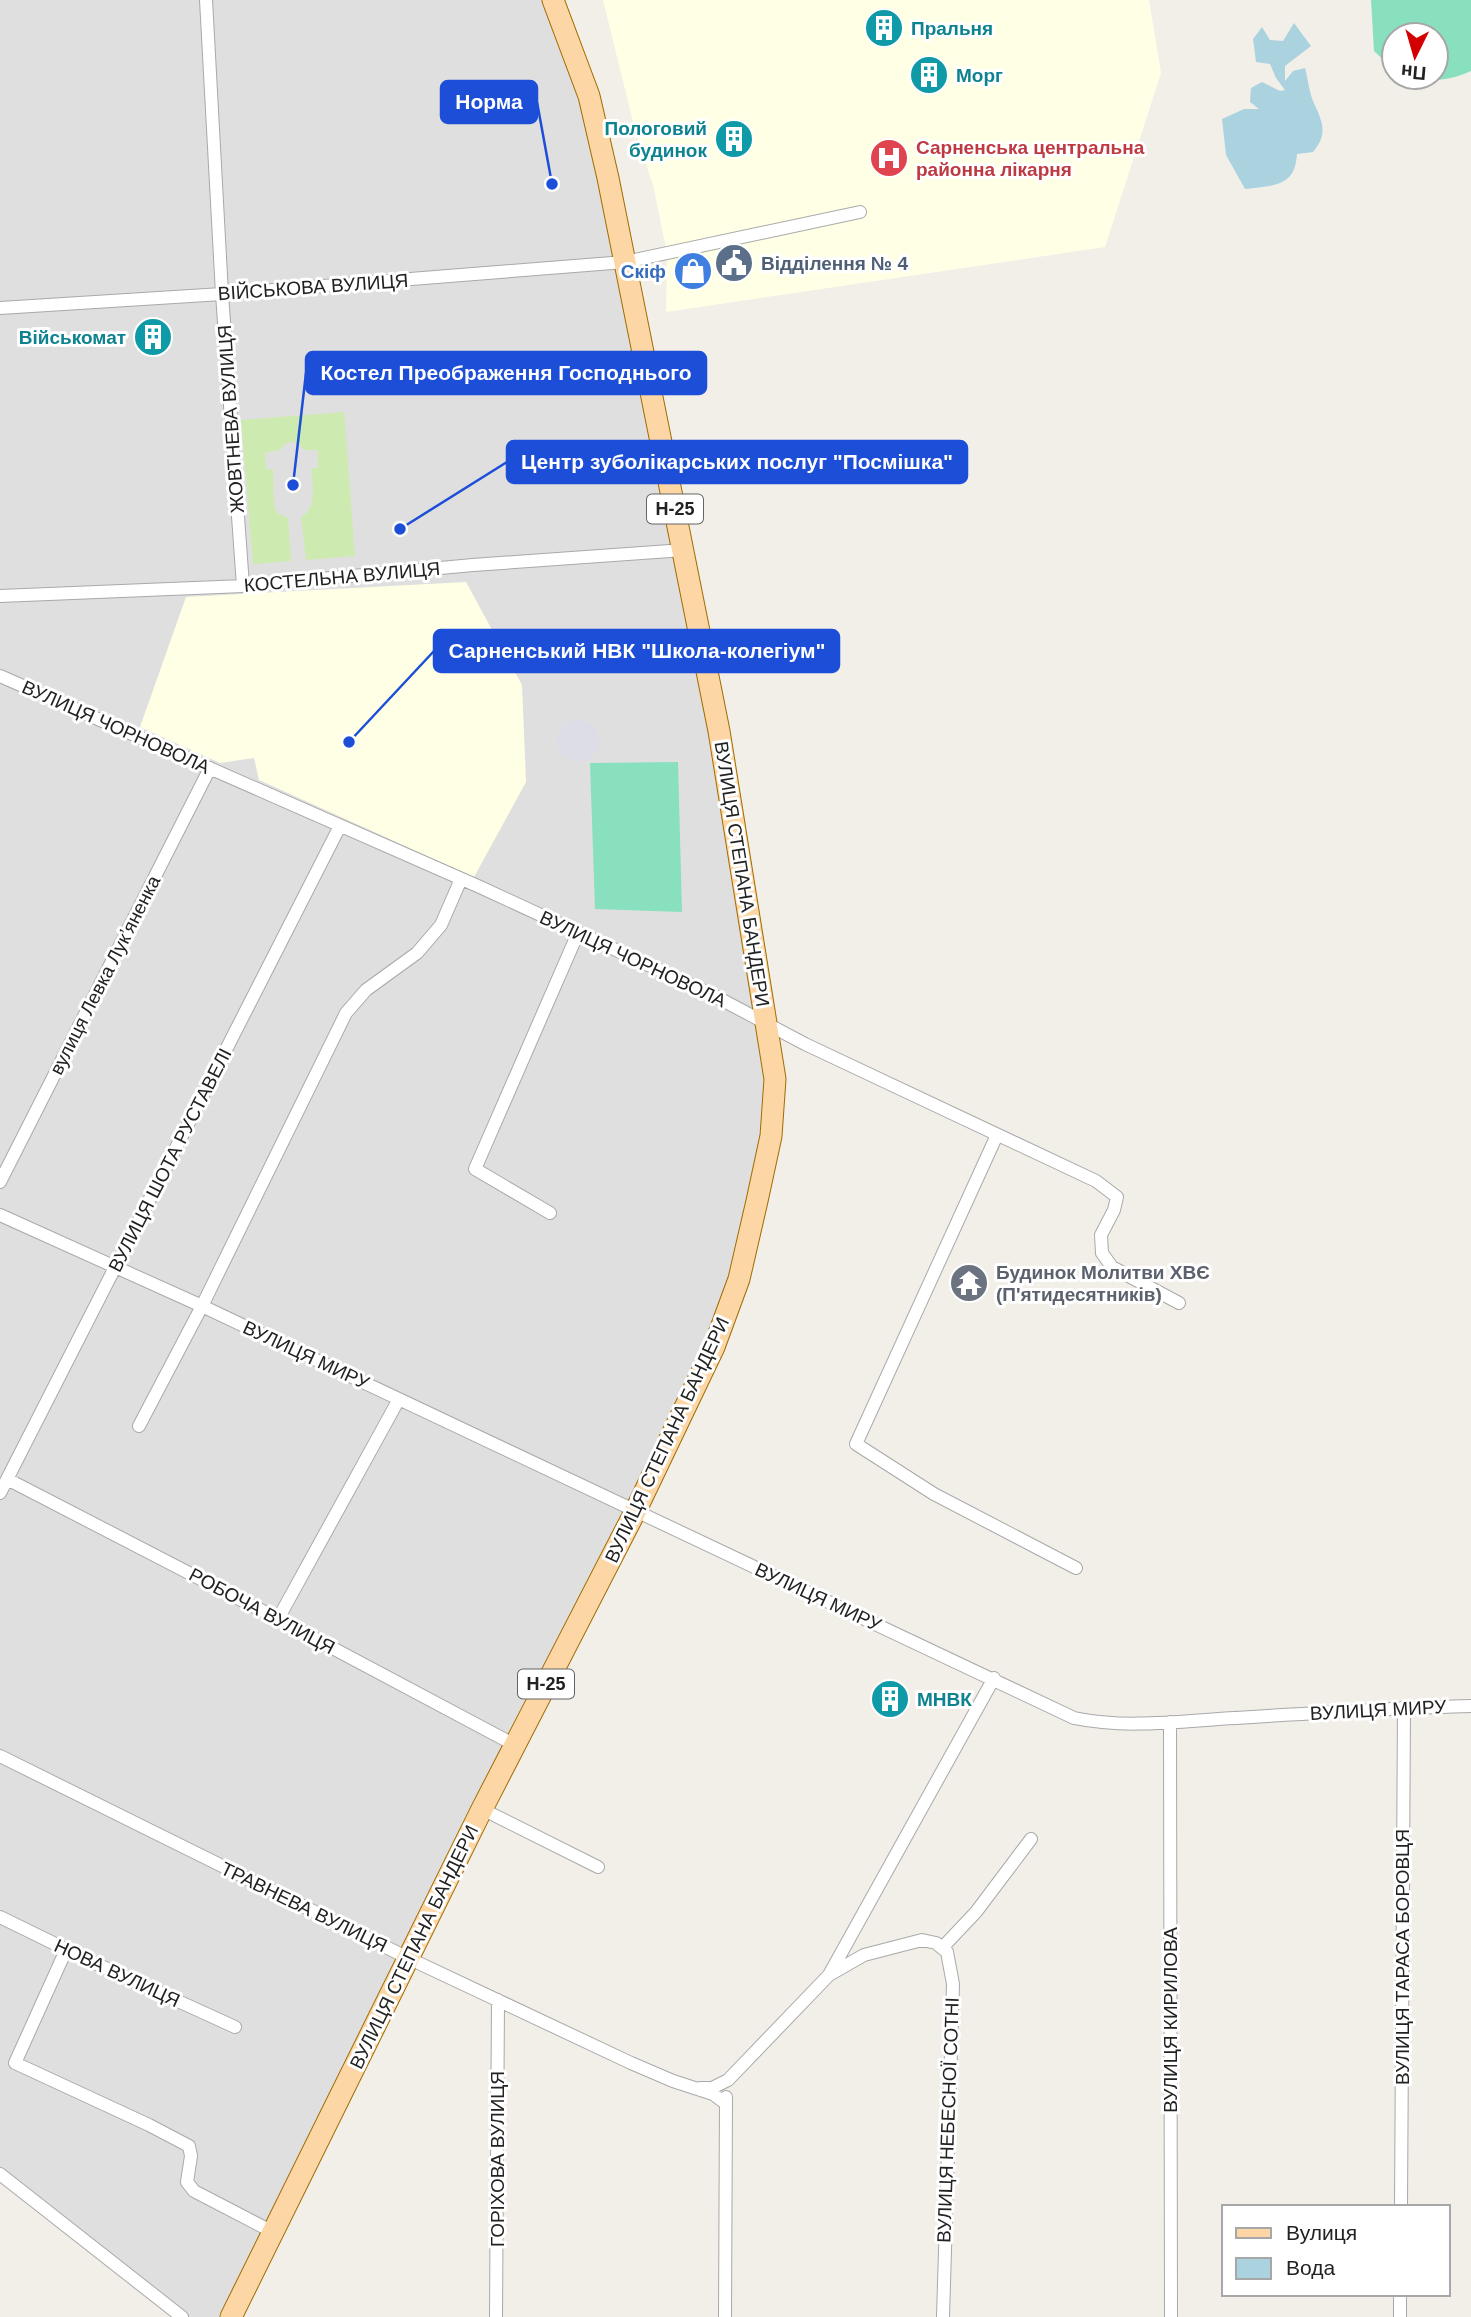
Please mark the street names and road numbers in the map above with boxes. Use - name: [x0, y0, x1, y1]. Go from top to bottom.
- street label: ВІЙСЬКОВА ВУЛИЦЯ: [217, 270, 409, 304]
- street label: ЖОВТНЕВА ВУЛИЦЯ: [214, 324, 248, 514]
- road number: Н-25: [647, 494, 703, 524]
- street label: КОСТЕЛЬНА ВУЛИЦЯ: [243, 558, 441, 596]
- street label: ВУЛИЦЯ ЧОРНОВОЛА: [19, 676, 213, 778]
- street label: ВУЛИЦЯ СТЕПАНА БАНДЕРИ: [711, 740, 773, 1008]
- street label: вулиця Левка Лукʼяненка: [46, 872, 165, 1078]
- street label: ВУЛИЦЯ ЧОРНОВОЛА: [537, 907, 730, 1012]
- street label: ВУЛИЦЯ ШОТА РУСТАВЕЛІ: [104, 1045, 236, 1275]
- street label: ВУЛИЦЯ СТЕПАНА БАНДЕРИ: [601, 1314, 733, 1566]
- street label: ВУЛИЦЯ МИРУ: [240, 1317, 373, 1394]
- street label: ВУЛИЦЯ МИРУ: [752, 1559, 885, 1636]
- street label: РОБОЧА ВУЛИЦЯ: [186, 1564, 338, 1658]
- road number: Н-25: [518, 1670, 574, 1699]
- street label: ВУЛИЦЯ МИРУ: [1309, 1696, 1448, 1724]
- street label: ВУЛИЦЯ СТЕПАНА БАНДЕРИ: [346, 1822, 482, 2072]
- street label: ВУЛИЦЯ ТАРАСА БОРОВЦЯ: [1392, 1829, 1413, 2085]
- street label: ТРАВНЕВА ВУЛИЦЯ: [218, 1858, 390, 1956]
- street label: ВУЛИЦЯ КИРИЛОВА: [1160, 1927, 1181, 2113]
- street label: НОВА ВУЛИЦЯ: [51, 1935, 183, 2011]
- street label: ВУЛИЦЯ НЕБЕСНОЇ СОТНІ: [933, 1997, 963, 2243]
- street label: ГОРІХОВА ВУЛИЦЯ: [487, 2071, 508, 2247]

